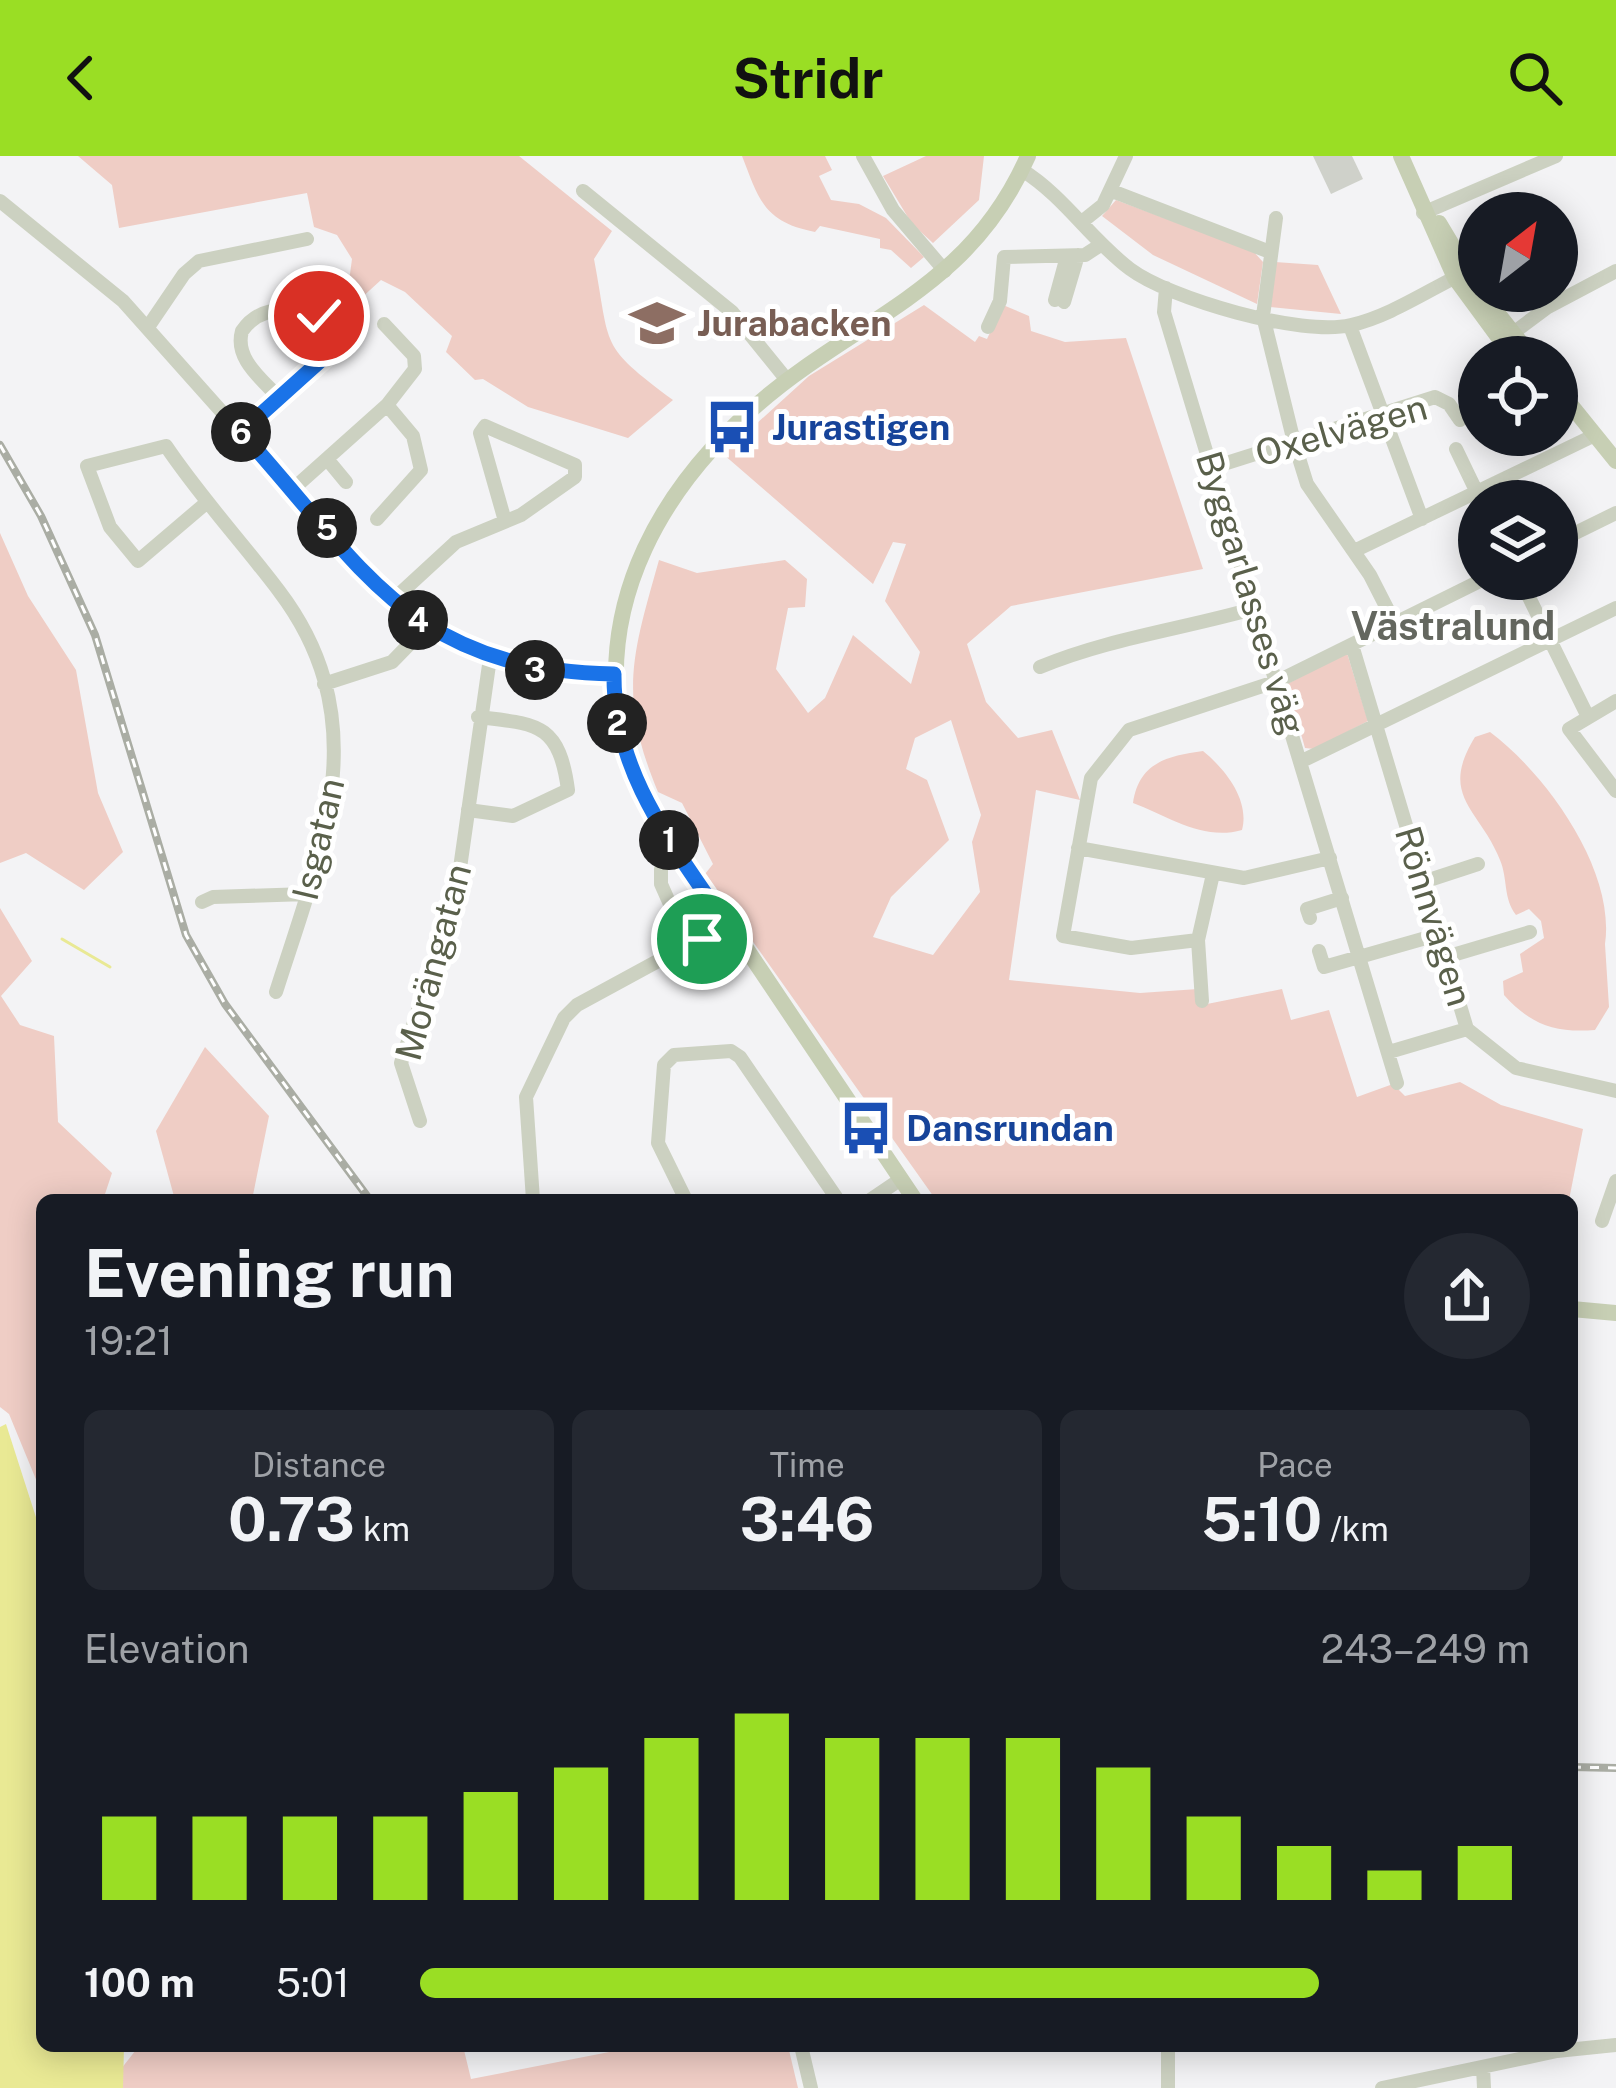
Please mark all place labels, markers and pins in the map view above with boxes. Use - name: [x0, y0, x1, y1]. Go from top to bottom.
- pin: [268, 265, 370, 367]
- school or university icon: Jurabacken: [628, 294, 686, 352]
- place label: Jurabacken: [697, 302, 892, 344]
- bus stop icon: Jurastigen: [703, 398, 761, 456]
- pin: 6: [211, 402, 271, 462]
- place label: Jurastigen: [772, 406, 950, 448]
- pin: 5: [297, 498, 357, 558]
- pin: 4: [388, 590, 448, 650]
- pin: 3: [505, 640, 565, 700]
- pin: 2: [587, 693, 647, 753]
- pin: 1: [639, 810, 699, 870]
- pin: [651, 888, 753, 990]
- bus stop icon: Dansrundan: [837, 1099, 895, 1157]
- place label: Dansrundan: [906, 1107, 1114, 1149]

